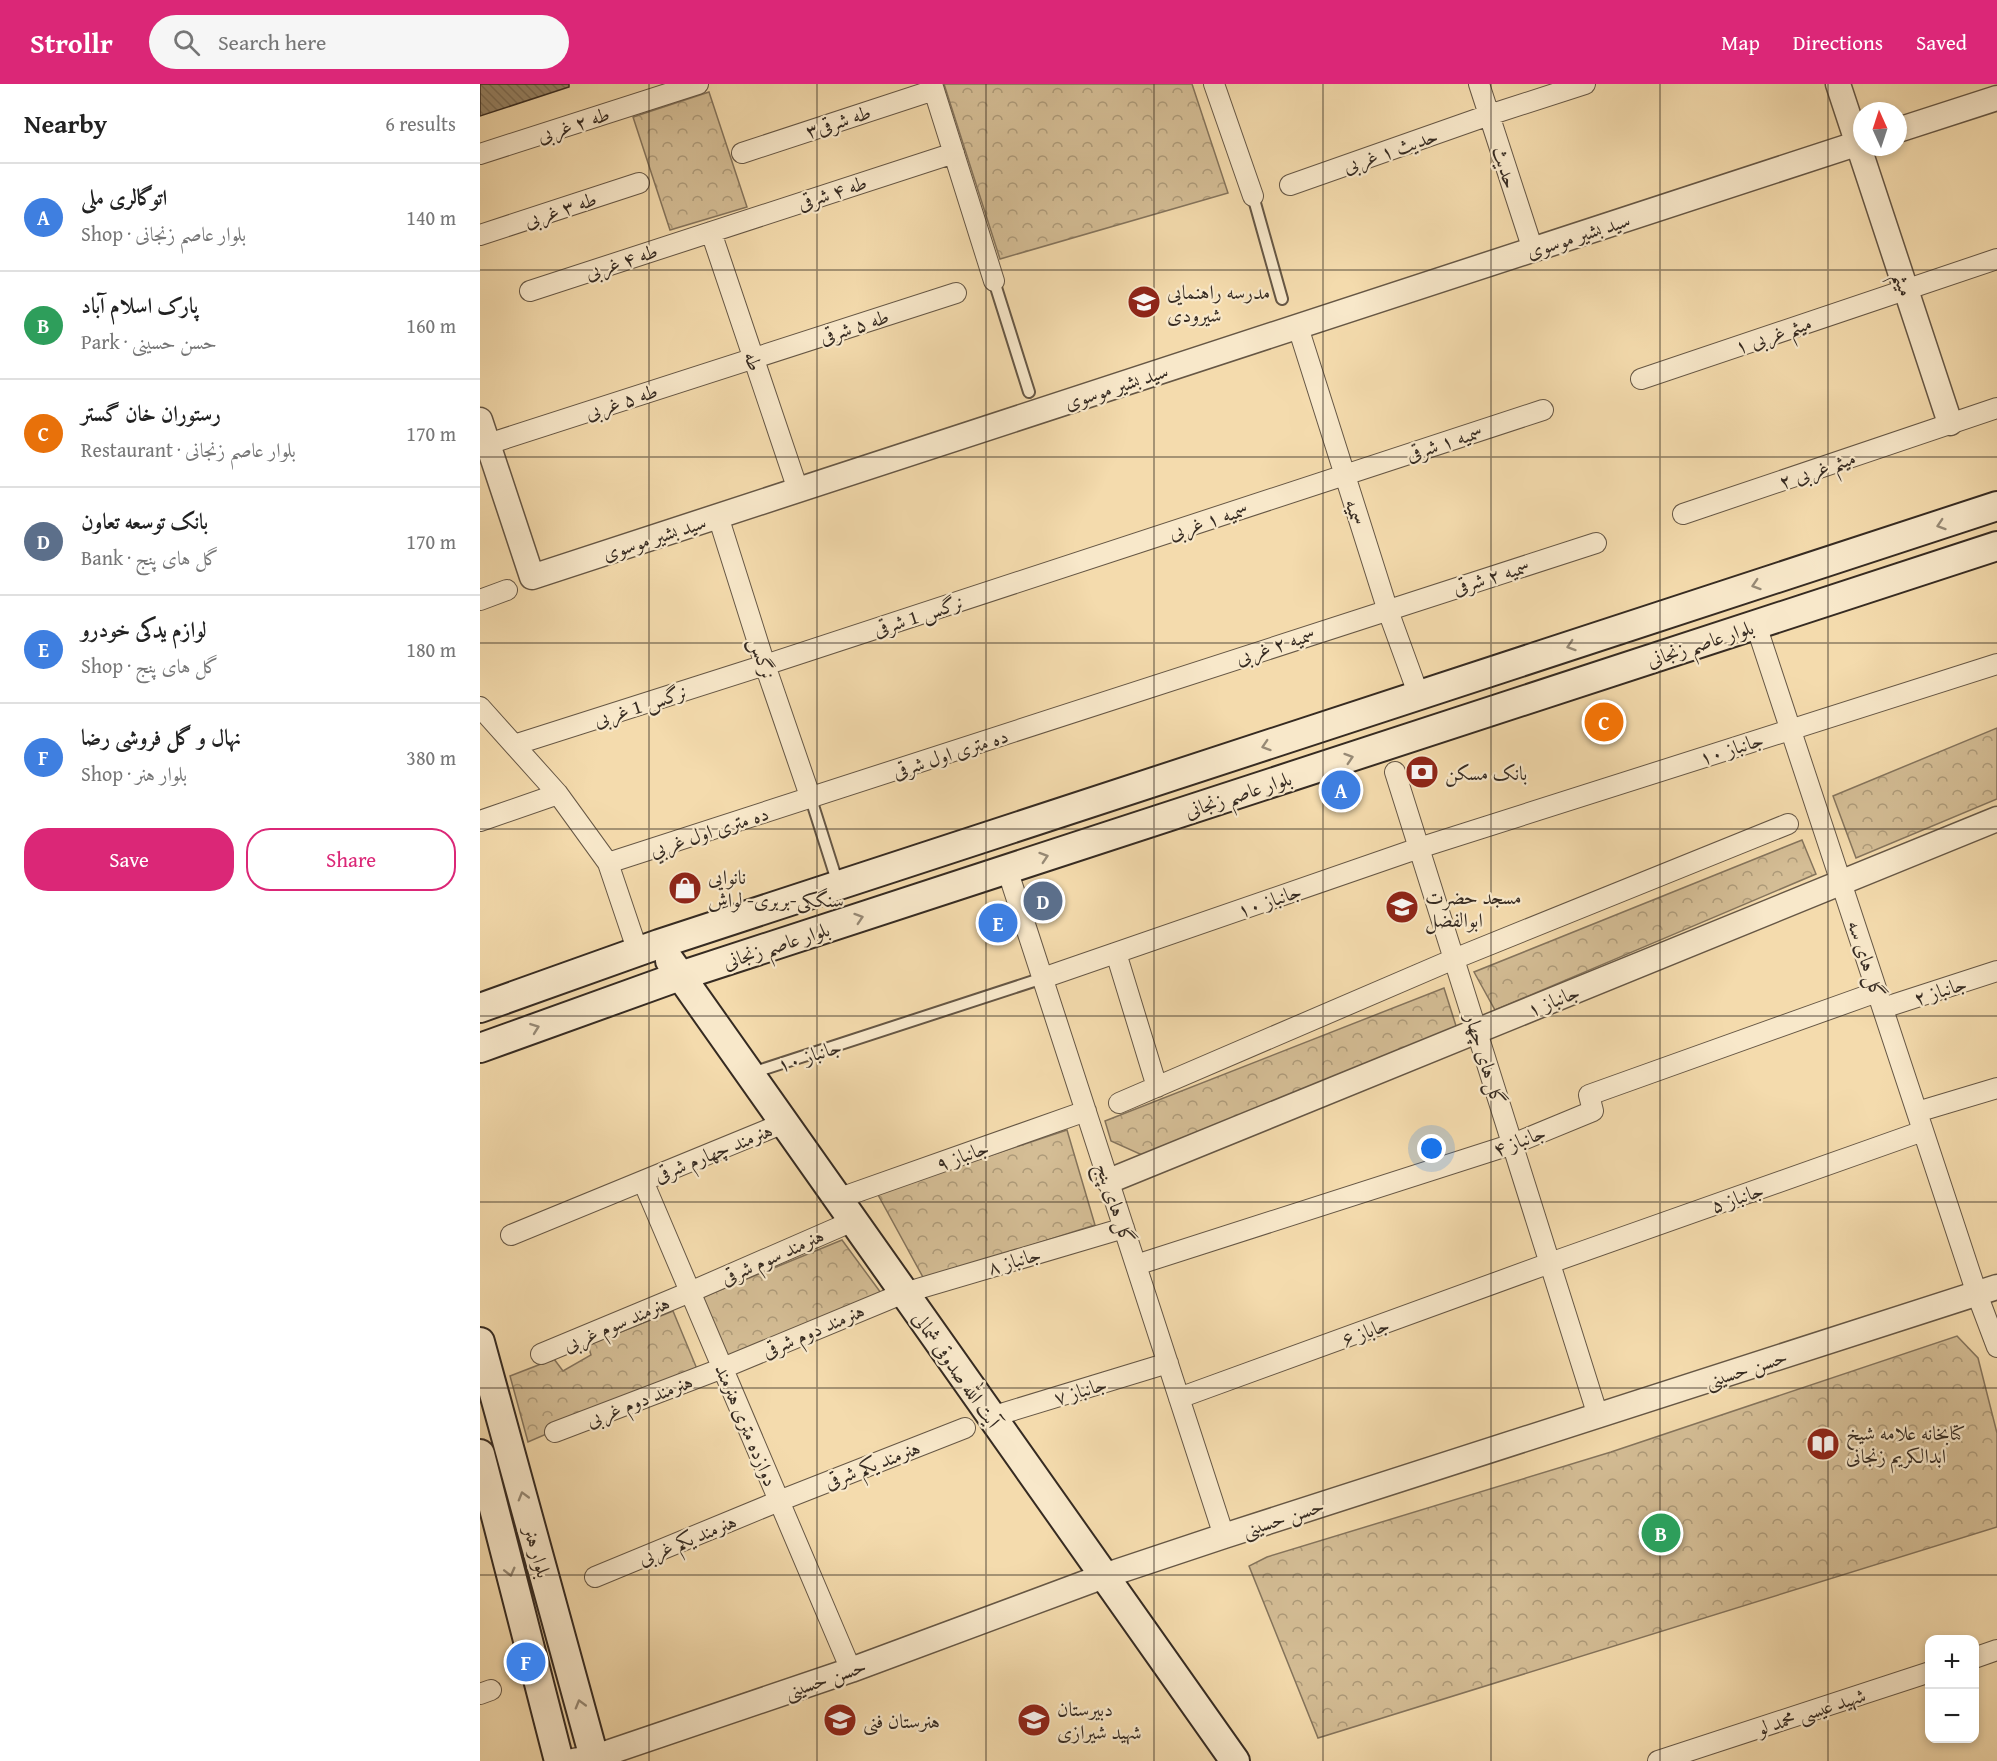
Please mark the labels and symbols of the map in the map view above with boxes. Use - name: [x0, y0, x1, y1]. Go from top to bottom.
- street label: طه شرقی۳: [802, 97, 874, 145]
- street label: طه ۲ غربی: [533, 99, 613, 150]
- north arrow: [1853, 102, 1907, 156]
- street label: حدیث ۱ غربی: [1339, 120, 1442, 181]
- street label: حدیث: [1486, 142, 1526, 192]
- street label: طه ۴ شرقی: [793, 167, 871, 217]
- street label: طه ۳ غربی: [520, 184, 600, 235]
- street label: سید بشیر موسوی: [1522, 205, 1634, 265]
- street label: طه ۴ غربی: [581, 236, 661, 287]
- street label: میثم: [1881, 268, 1921, 302]
- place label: مدرسه راهنمایی شیرودی: [1167, 277, 1270, 329]
- school or university icon: مدرسه راهنمایی شیرودی: [1126, 284, 1162, 320]
- street label: طه ۵ شرقی: [815, 301, 893, 351]
- street label: میثم غربی ۱: [1731, 307, 1817, 366]
- street label: طه: [737, 347, 771, 375]
- street label: سید بشیر موسوی: [1060, 356, 1172, 416]
- street label: طه ۵ غربی: [581, 376, 661, 427]
- street label: سمیه ۱ شرقی: [1402, 416, 1486, 468]
- street label: میثم غربی ۲: [1775, 442, 1861, 501]
- street label: سمیه ۱ غربی: [1164, 493, 1252, 547]
- street label: سمیه: [1338, 495, 1374, 529]
- street label: سید بشیر موسوی: [598, 507, 710, 567]
- one-way arrow: [1936, 517, 1947, 530]
- street label: سمیه ۲ شرقی: [1449, 551, 1533, 601]
- one-way arrow: [1751, 578, 1762, 591]
- street label: نرگس 1 شرقی: [869, 587, 967, 643]
- street label: بلوار عاصم زنجانی: [1643, 612, 1759, 680]
- street label: سمیه ۲ غربی: [1231, 618, 1319, 672]
- street label: نرگس: [743, 633, 783, 683]
- one-way arrow: [1566, 639, 1577, 651]
- street label: نرگس 1 غربی: [590, 676, 691, 735]
- pin: C: [1584, 700, 1624, 744]
- street label: ده متری اول شرقی: [888, 721, 1012, 785]
- street label: جانباز ۱۰: [1695, 724, 1767, 772]
- one-way arrow: [1261, 739, 1272, 751]
- one-way arrow: [1343, 752, 1354, 765]
- bank icon: بانک مسکن: [1404, 754, 1440, 790]
- place label: بانک مسکن: [1445, 758, 1527, 787]
- street label: بلوار عاصم زنجانی: [1181, 763, 1297, 831]
- pin: A: [1322, 768, 1360, 812]
- street label: ده متری اول غربي: [646, 798, 773, 866]
- one-way arrow: [1038, 852, 1049, 864]
- place label: نانوایی سنگکی-بربری- لواش: [708, 862, 844, 914]
- shop icon: نانوایی سنگکی-بربری- لواش: [667, 870, 703, 906]
- street label: جانباز ۱۰: [1233, 876, 1305, 924]
- pin: D: [1024, 878, 1062, 924]
- place label: مسجد حضرت ابوالفضل: [1425, 882, 1522, 935]
- school or university icon: مسجد حضرت ابوالفضل: [1384, 889, 1420, 925]
- pin: E: [978, 900, 1018, 946]
- one-way arrow: [853, 912, 864, 925]
- street label: بلوار عاصم زنجانی: [719, 914, 835, 982]
- street label: گل های سه: [1841, 916, 1893, 1002]
- street label: جانباز ۲: [1910, 968, 1970, 1012]
- street label: جانباز ۱: [1522, 976, 1584, 1024]
- street label: گل های چهار: [1458, 1007, 1514, 1109]
- one-way arrow: [529, 1023, 540, 1036]
- street label: جانباز ۱۰: [773, 1031, 845, 1079]
- street label: هنرمند چهارم شرقی: [649, 1115, 778, 1193]
- street label: جانباز ۴: [1488, 1117, 1550, 1163]
- street label: جانباز ۹: [932, 1132, 992, 1178]
- your location: [1417, 1134, 1446, 1163]
- street label: گل های پنج: [1086, 1159, 1143, 1248]
- street label: جانباز ۵: [1707, 1174, 1767, 1220]
- street label: هنرمند سوم شرقی: [716, 1220, 830, 1295]
- street label: جانباز ۸: [984, 1239, 1044, 1281]
- street label: هنرمند سوم غربی: [558, 1287, 676, 1362]
- street label: هنرمند دوم شرقی: [757, 1295, 870, 1368]
- street label: آیت الله صدوقی شمالی: [906, 1305, 1010, 1435]
- street label: جاباز ۶: [1337, 1309, 1393, 1353]
- street label: حسن حسینی: [1701, 1341, 1791, 1396]
- street label: دوازده متری هنرمند: [708, 1359, 786, 1491]
- street label: هنرمند دوم غربی: [581, 1366, 698, 1437]
- street label: جانباز ۷: [1050, 1368, 1110, 1412]
- place label: کتابخانه علامه شیخ ابدالکریم زنجانی: [1846, 1418, 1966, 1474]
- library icon: کتابخانه علامه شیخ ابدالکریم زنجانی: [1805, 1426, 1841, 1462]
- street label: هنرمند یکم شرقی: [820, 1432, 926, 1500]
- street label: حسن حسینی: [1238, 1490, 1328, 1545]
- one-way arrow: [517, 1491, 530, 1501]
- street label: هنرمند یکم غربی: [633, 1506, 743, 1577]
- pin: B: [1642, 1510, 1680, 1556]
- street label: بلوار هنر: [516, 1521, 559, 1581]
- one-way arrow: [503, 1567, 516, 1577]
- pin: F: [506, 1640, 546, 1684]
- street label: حسن حسینی: [780, 1650, 870, 1707]
- street label: شهید عیسی محمد لو: [1751, 1680, 1869, 1744]
- place label: دبیرستان شهید شیرازی: [1057, 1694, 1142, 1746]
- one-way arrow: [575, 1700, 588, 1710]
- school or university icon: هنرستان فنی: [822, 1702, 858, 1738]
- school or university icon: دبیرستان شهید شیرازی: [1016, 1702, 1052, 1738]
- place label: هنرستان فنی: [863, 1706, 940, 1736]

